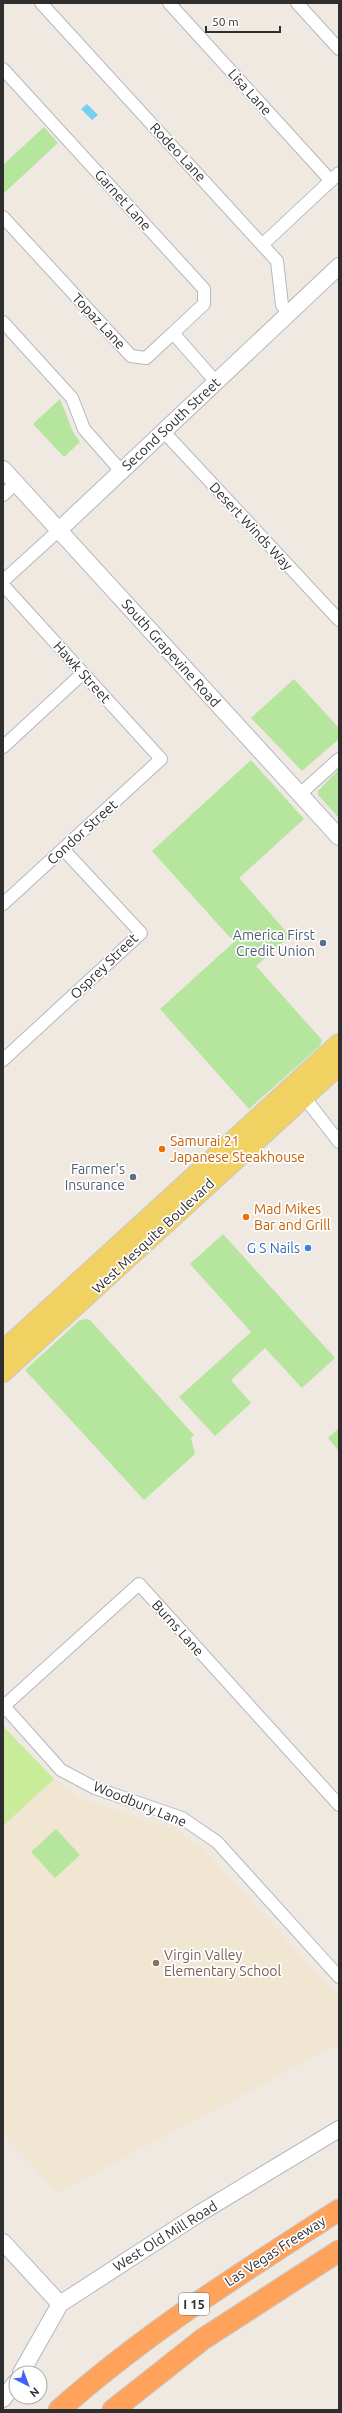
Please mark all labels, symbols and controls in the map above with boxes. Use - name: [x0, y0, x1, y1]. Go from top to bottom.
- scale bar: [206, 8, 280, 34]
- text: 50 m: [212, 15, 239, 28]
- street label: Lisa Lane: [225, 65, 275, 119]
- street label: Rodeo Lane: [147, 119, 209, 185]
- street label: Garnet Lane: [92, 166, 154, 234]
- street label: Topaz Lane: [69, 290, 129, 352]
- street label: Second South Street: [119, 374, 224, 474]
- street label: Desert Winds Way: [206, 479, 296, 573]
- street label: South Grapevine Road: [118, 596, 224, 710]
- street label: Hawk Street: [50, 638, 114, 706]
- street label: Condor Street: [44, 796, 121, 868]
- place label: America First Credit Union: [233, 927, 315, 959]
- street label: Osprey Street: [67, 930, 141, 1002]
- marker: America First Credit Union: [318, 938, 328, 948]
- place label: Samurai 21 Japanese Steakhouse: [170, 1133, 305, 1165]
- marker: Samurai 21 Japanese Steakhouse: [157, 1144, 167, 1154]
- place label: Farmer's Insurance: [65, 1161, 125, 1193]
- marker: Farmer's Insurance: [128, 1172, 138, 1182]
- street label: West Mesquite Boulevard: [89, 1175, 217, 1297]
- place label: Mad Mikes Bar and Grill: [254, 1201, 331, 1233]
- marker: Mad Mikes Bar and Grill: [241, 1212, 251, 1222]
- place label: G S Nails: [247, 1240, 300, 1256]
- marker: G S Nails: [303, 1243, 313, 1253]
- street label: Burns Lane: [149, 1597, 207, 1659]
- street label: Woodbury Lane: [91, 1778, 189, 1830]
- place label: Virgin Valley Elementary School: [164, 1947, 282, 1979]
- marker: Virgin Valley Elementary School: [151, 1958, 161, 1968]
- street label: West Old Mill Road: [110, 2198, 220, 2274]
- street label: Las Vegas Freeway: [222, 2212, 329, 2290]
- road number: I 15: [179, 2293, 209, 2315]
- north arrow: [8, 2365, 48, 2405]
- text: N: [28, 2385, 42, 2400]

